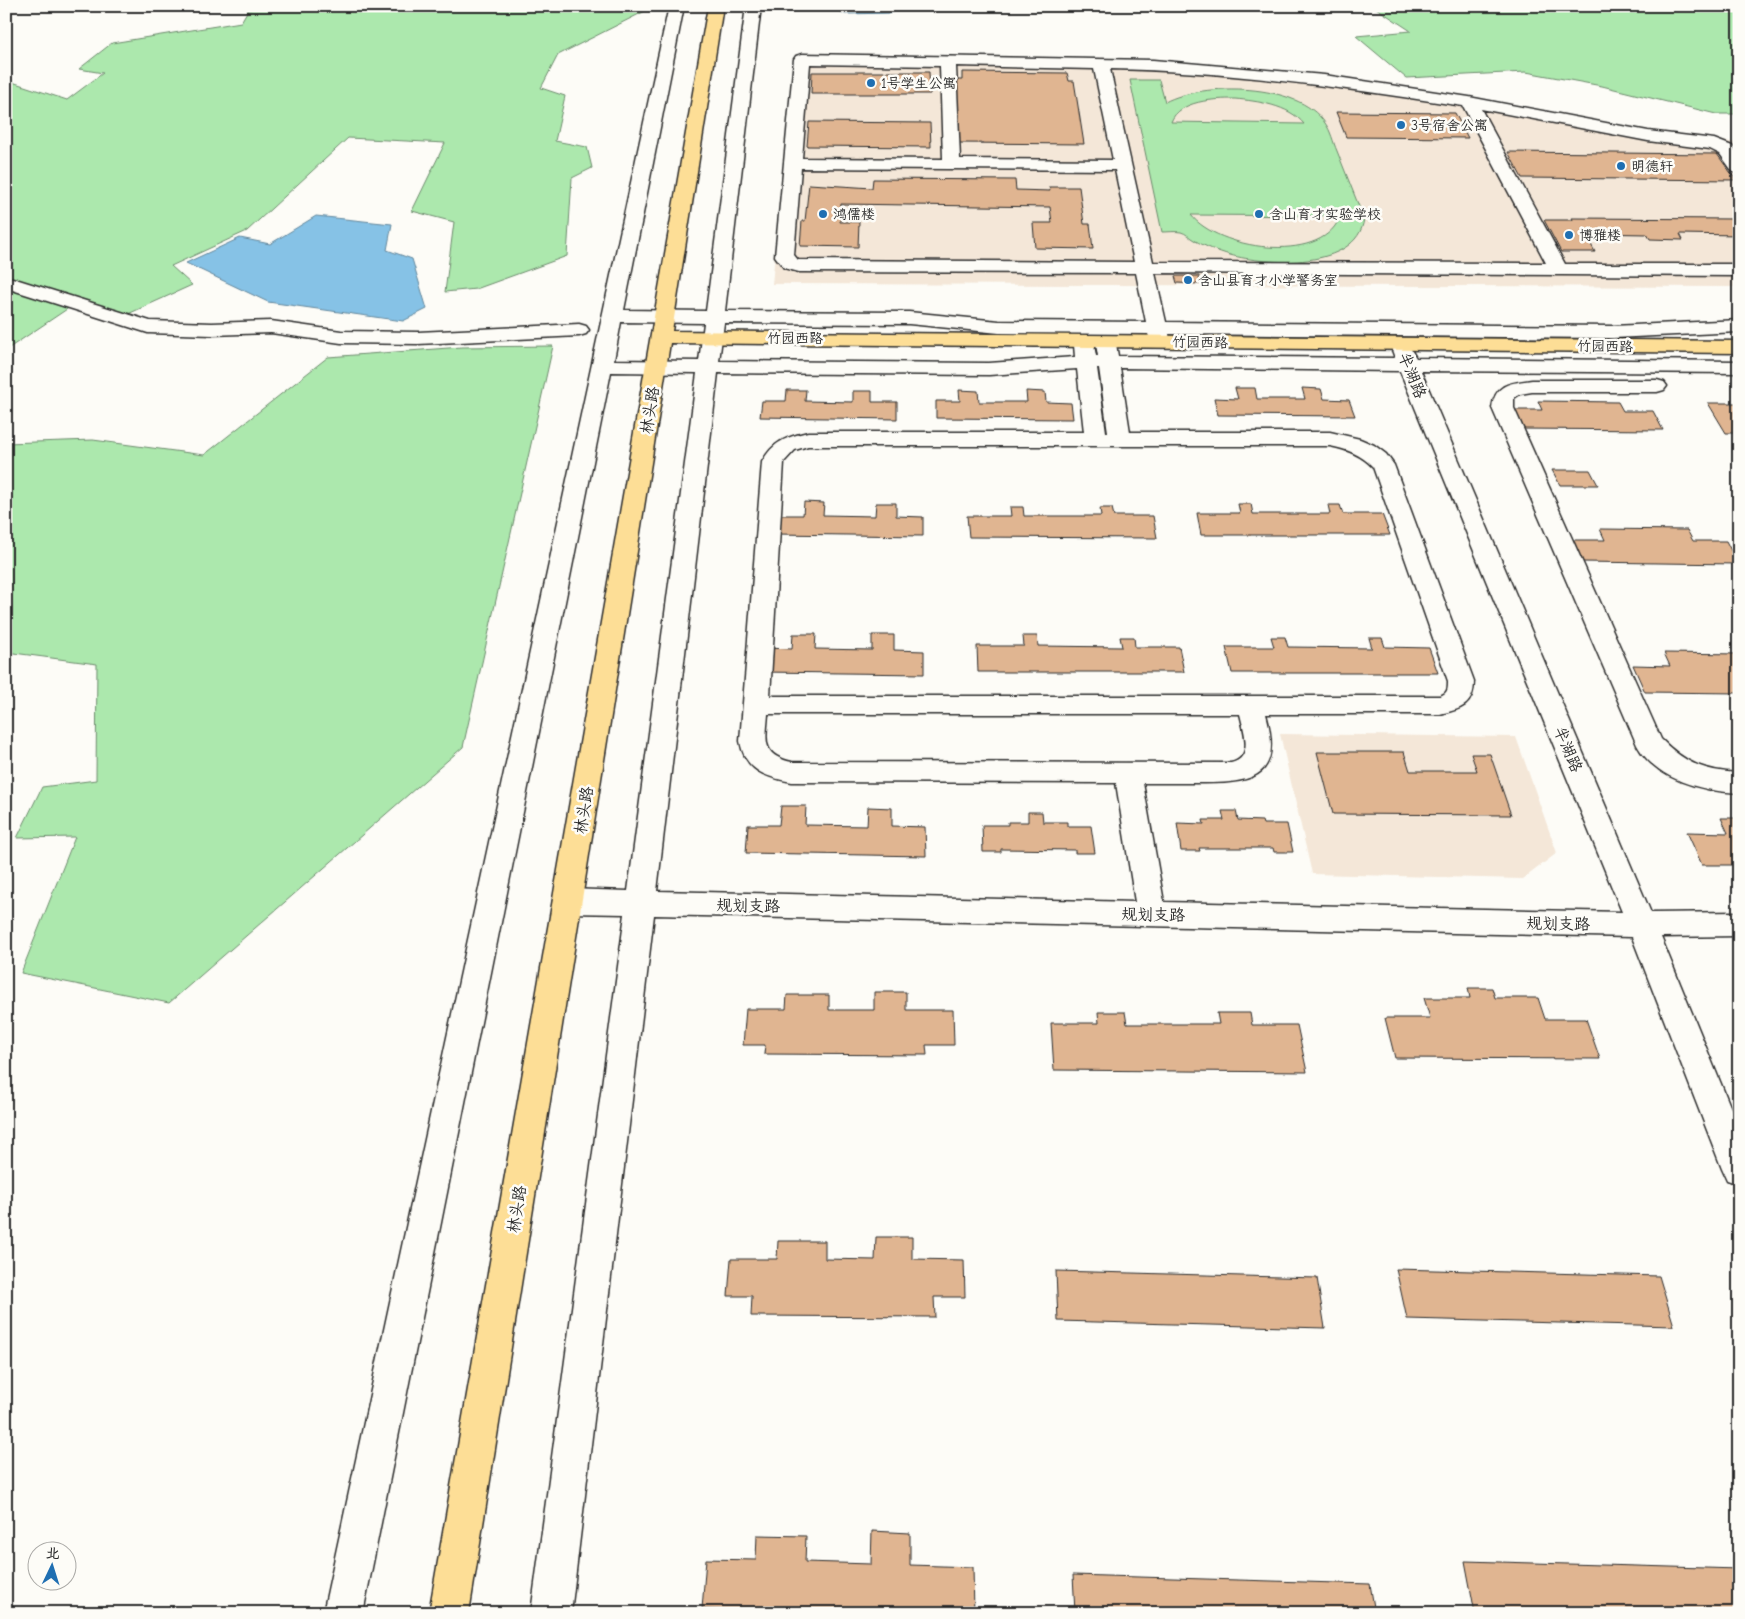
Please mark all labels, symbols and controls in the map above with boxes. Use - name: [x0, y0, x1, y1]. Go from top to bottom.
- place label: 1号学生公寓: [881, 75, 957, 92]
- marker: 1号学生公寓: [865, 77, 877, 89]
- place label: 3号宿舍公寓: [1411, 117, 1488, 134]
- marker: 3号宿舍公寓: [1395, 119, 1407, 131]
- place label: 明德轩: [1631, 158, 1673, 175]
- marker: 明德轩: [1615, 160, 1627, 172]
- place label: 鸿儒楼: [833, 206, 875, 223]
- place label: 含山育才实验学校: [1269, 206, 1381, 223]
- marker: 鸿儒楼: [817, 208, 829, 220]
- marker: 含山育才实验学校: [1253, 208, 1265, 220]
- place label: 博雅楼: [1579, 227, 1621, 244]
- marker: 博雅楼: [1563, 229, 1575, 241]
- place label: 含山县育才小学警务室: [1198, 272, 1338, 289]
- marker: 含山县育才小学警务室: [1182, 274, 1194, 286]
- street label: 竹园西路: [767, 330, 823, 347]
- street label: 竹园西路: [1172, 334, 1228, 351]
- street label: 竹园西路: [1577, 338, 1633, 355]
- street label: 半湖路: [1395, 350, 1429, 401]
- street label: 林头路: [637, 385, 663, 435]
- street label: 半湖路: [1550, 724, 1586, 775]
- street label: 林头路: [571, 785, 597, 835]
- street label: 规划支路: [716, 896, 780, 916]
- street label: 规划支路: [1121, 905, 1185, 925]
- street label: 规划支路: [1526, 914, 1590, 934]
- street label: 林头路: [504, 1184, 530, 1234]
- north arrow: [28, 1542, 78, 1592]
- text: 北: [45, 1545, 60, 1562]

